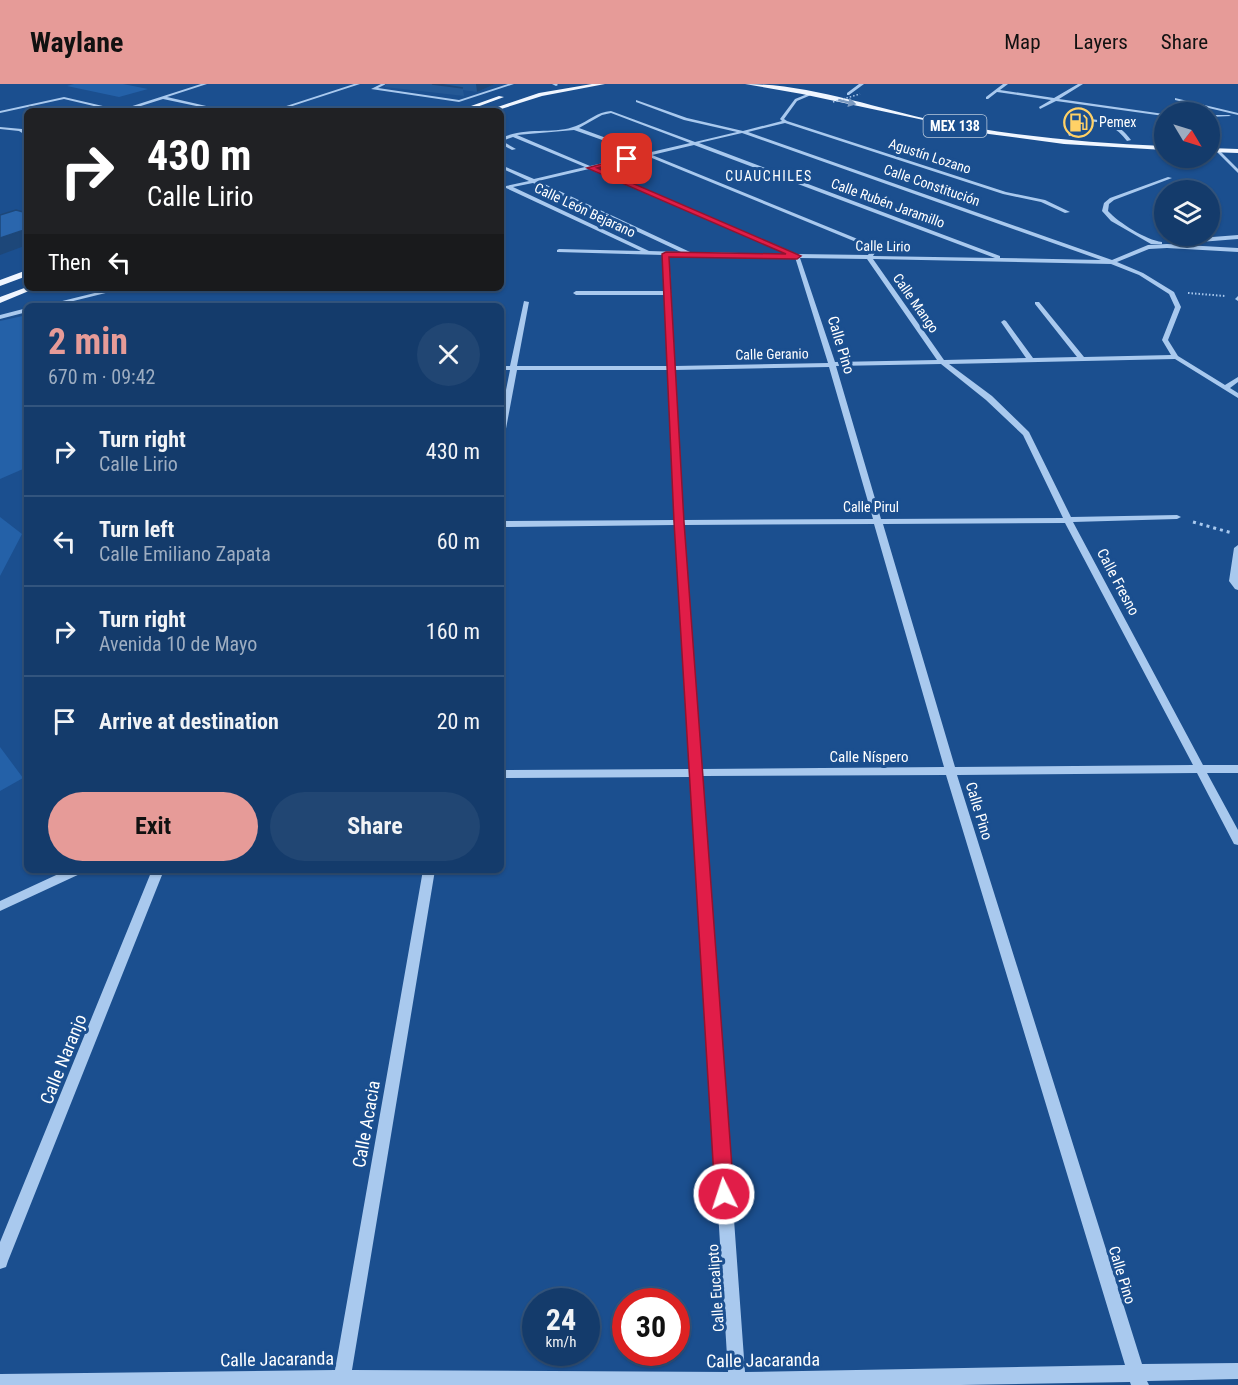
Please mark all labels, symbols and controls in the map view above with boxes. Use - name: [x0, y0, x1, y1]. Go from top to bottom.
- text: Waylane: [30, 26, 123, 59]
- text: Map: [1004, 30, 1041, 54]
- text: Layers: [1074, 30, 1128, 54]
- text: Share: [1161, 30, 1208, 54]
- one-way arrow: [838, 98, 856, 108]
- north arrow: [1154, 102, 1220, 168]
- map controls: [1154, 102, 1220, 246]
- fuel station icon: Pemex: [1062, 106, 1094, 138]
- place label: Pemex: [1099, 114, 1136, 130]
- road number: MEX 138: [924, 115, 986, 137]
- text: 430 m: [147, 131, 252, 180]
- icon: right: [48, 132, 126, 210]
- pin: [601, 133, 652, 184]
- street label: Agustín Lozano: [887, 135, 973, 177]
- icon: arrive: [610, 142, 643, 175]
- street label: Calle Constitución: [882, 161, 982, 209]
- district label: CUAUCHILES: [725, 168, 813, 184]
- street label: Calle Rubén Jaramillo: [829, 175, 947, 231]
- street label: Calle León Bejarano: [532, 180, 638, 240]
- button: layers: [1154, 180, 1220, 246]
- text: Calle Lirio: [147, 181, 254, 213]
- street label: Calle Lirio: [855, 238, 911, 254]
- icon: left: [103, 246, 136, 279]
- text: Then: [48, 250, 91, 275]
- street label: Calle Mango: [890, 270, 942, 336]
- street label: Calle Pino: [824, 314, 858, 376]
- text: 2 min: [48, 321, 128, 363]
- button: close: [417, 323, 480, 386]
- street label: Calle Geranio: [735, 345, 809, 363]
- text: 670 m · 09:42: [48, 365, 155, 389]
- text: Turn right: [99, 427, 186, 452]
- icon: right: [48, 435, 81, 468]
- text: 430 m: [426, 439, 480, 464]
- text: Calle Lirio: [99, 452, 178, 476]
- street label: Calle Pirul: [843, 499, 899, 515]
- text: Turn left: [99, 517, 174, 542]
- icon: left: [48, 525, 81, 558]
- text: 60 m: [437, 529, 480, 554]
- text: Calle Emiliano Zapata: [99, 542, 271, 566]
- street label: Calle Fresno: [1093, 545, 1143, 619]
- text: Turn right: [99, 607, 186, 632]
- icon: right: [48, 615, 81, 648]
- text: 160 m: [426, 619, 480, 644]
- text: Avenida 10 de Mayo: [99, 632, 257, 656]
- icon: arrive: [48, 705, 81, 738]
- text: Arrive at destination: [99, 709, 279, 734]
- text: 20 m: [437, 709, 480, 734]
- street label: Calle Níspero: [829, 748, 909, 766]
- street label: Calle Pino: [962, 780, 996, 842]
- button: Exit: [48, 792, 258, 861]
- button: Share: [270, 792, 480, 861]
- street label: Calle Naranjo: [35, 1011, 91, 1107]
- street label: Calle Acacia: [348, 1079, 384, 1169]
- position arrow: [692, 1162, 756, 1226]
- street label: Calle Eucalipto: [704, 1244, 728, 1332]
- street label: Calle Pino: [1105, 1244, 1139, 1306]
- speed limit sign: 30: [612, 1288, 690, 1366]
- text: 24: [546, 1302, 576, 1337]
- text: km/h: [546, 1333, 576, 1351]
- street label: Calle Jacaranda: [220, 1348, 334, 1370]
- street label: Calle Jacaranda: [706, 1349, 820, 1371]

